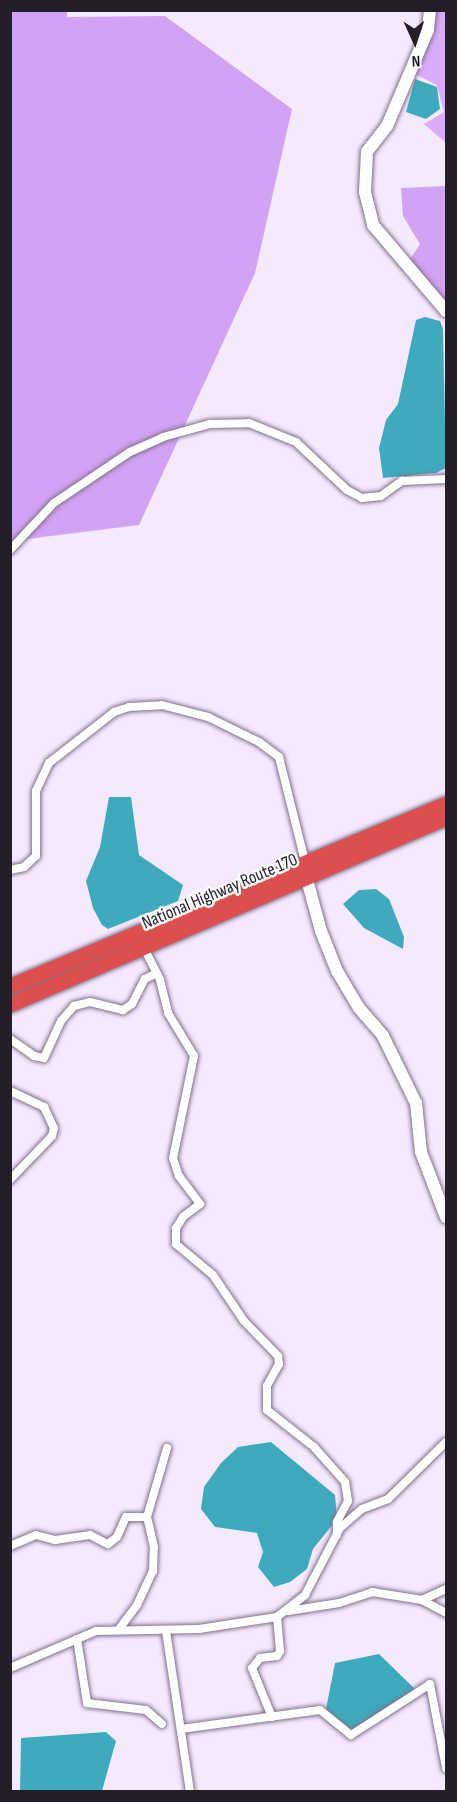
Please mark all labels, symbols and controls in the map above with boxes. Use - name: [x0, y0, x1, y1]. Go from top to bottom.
- north arrow: [385, 12, 445, 72]
- text: N: [411, 51, 421, 70]
- street label: National Highway Route 170: [139, 849, 301, 935]

